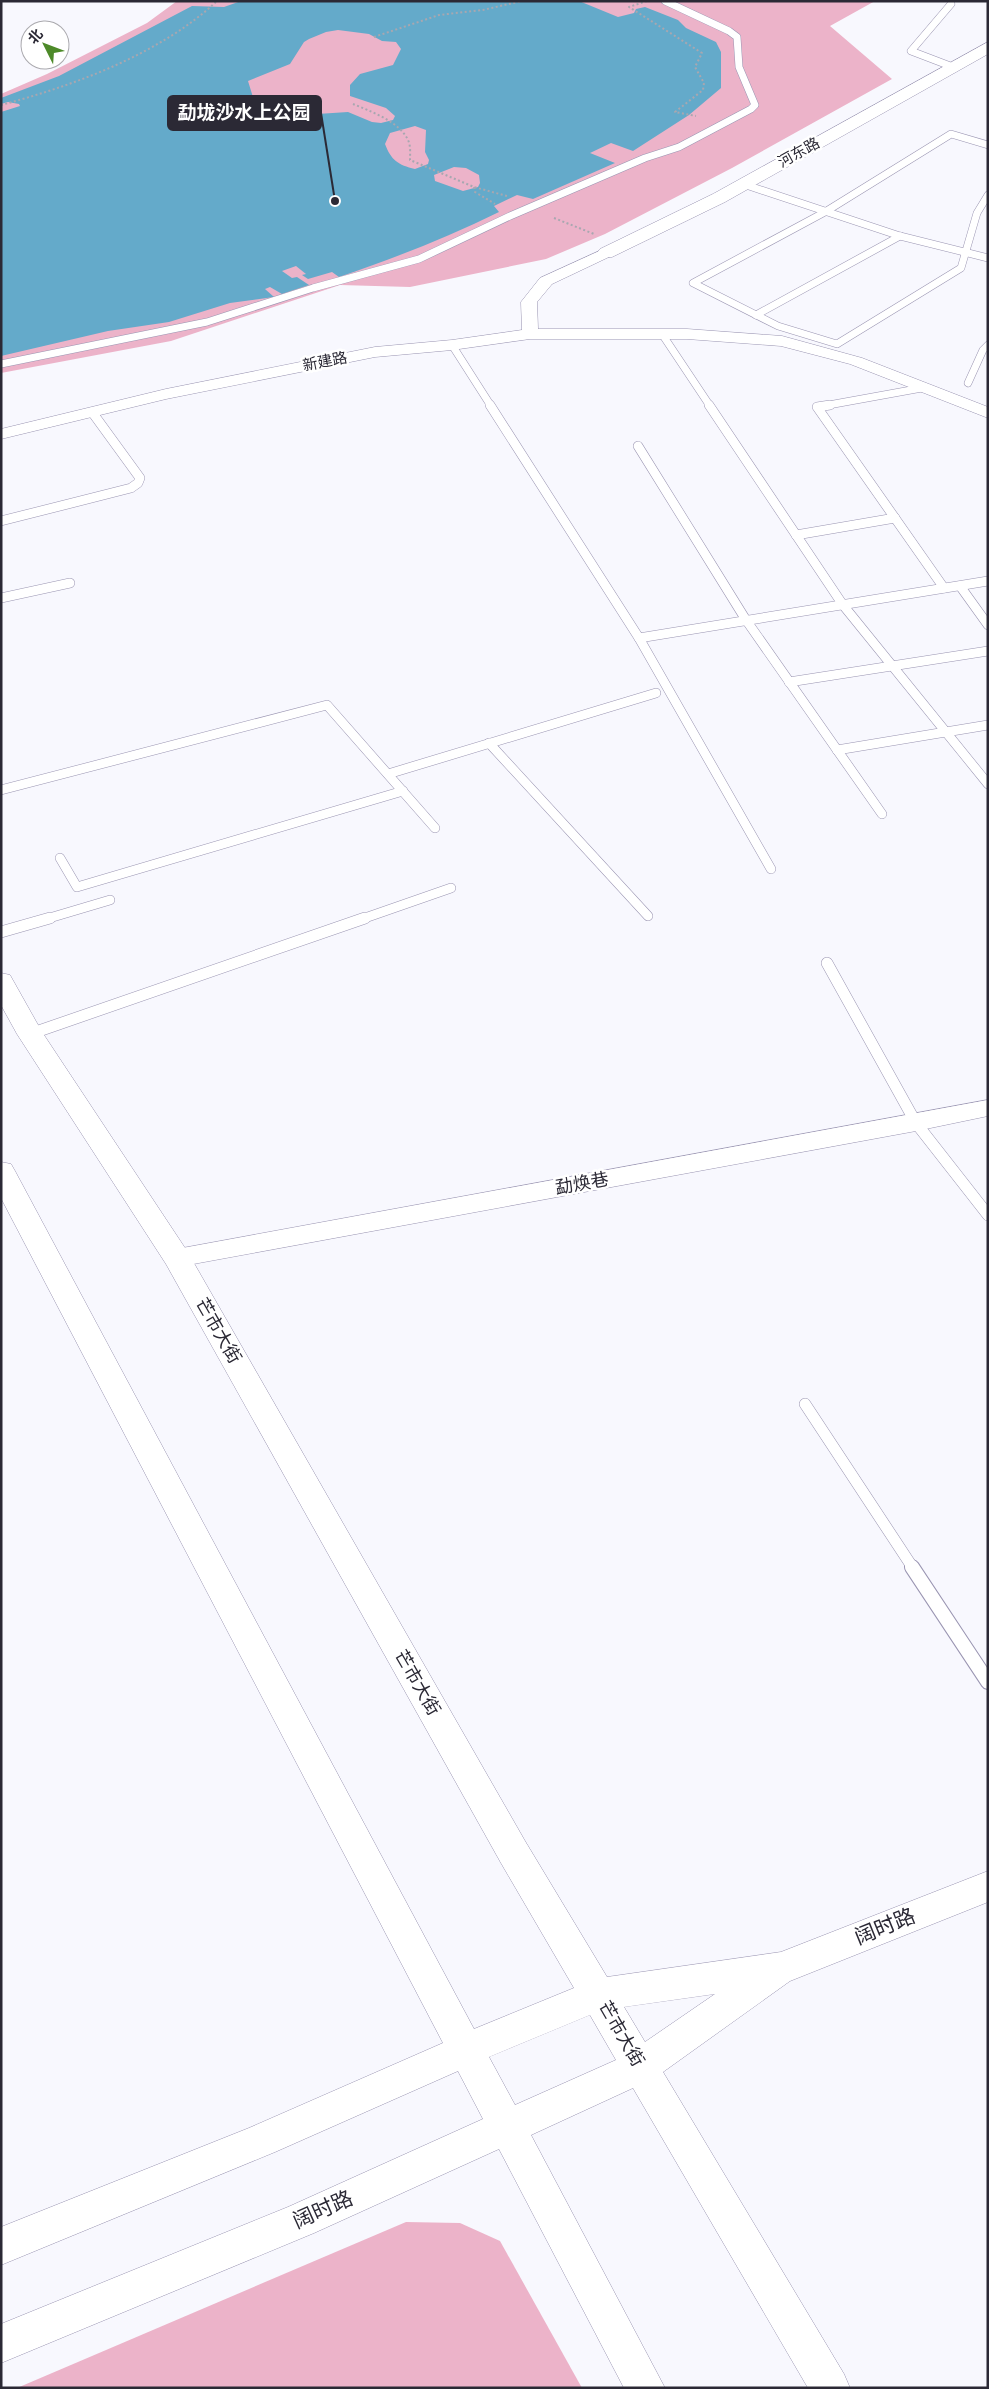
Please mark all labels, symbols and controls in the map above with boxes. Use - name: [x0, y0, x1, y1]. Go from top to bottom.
- north arrow: [20, 20, 70, 70]
- text: 北: [25, 26, 47, 48]
- callout: 勐垅沙水上公园: [168, 96, 321, 130]
- text: 勐垅沙水上公园: [177, 102, 311, 125]
- street label: 河东路: [775, 134, 823, 172]
- street label: 新建路: [301, 348, 349, 376]
- street label: 勐焕巷: [554, 1169, 610, 1199]
- street label: 芒市大街: [191, 1295, 245, 1367]
- street label: 芒市大街: [390, 1647, 444, 1719]
- street label: 阔时路: [851, 1904, 919, 1950]
- street label: 芒市大街: [594, 1998, 648, 2070]
- street label: 阔时路: [289, 2186, 357, 2234]

